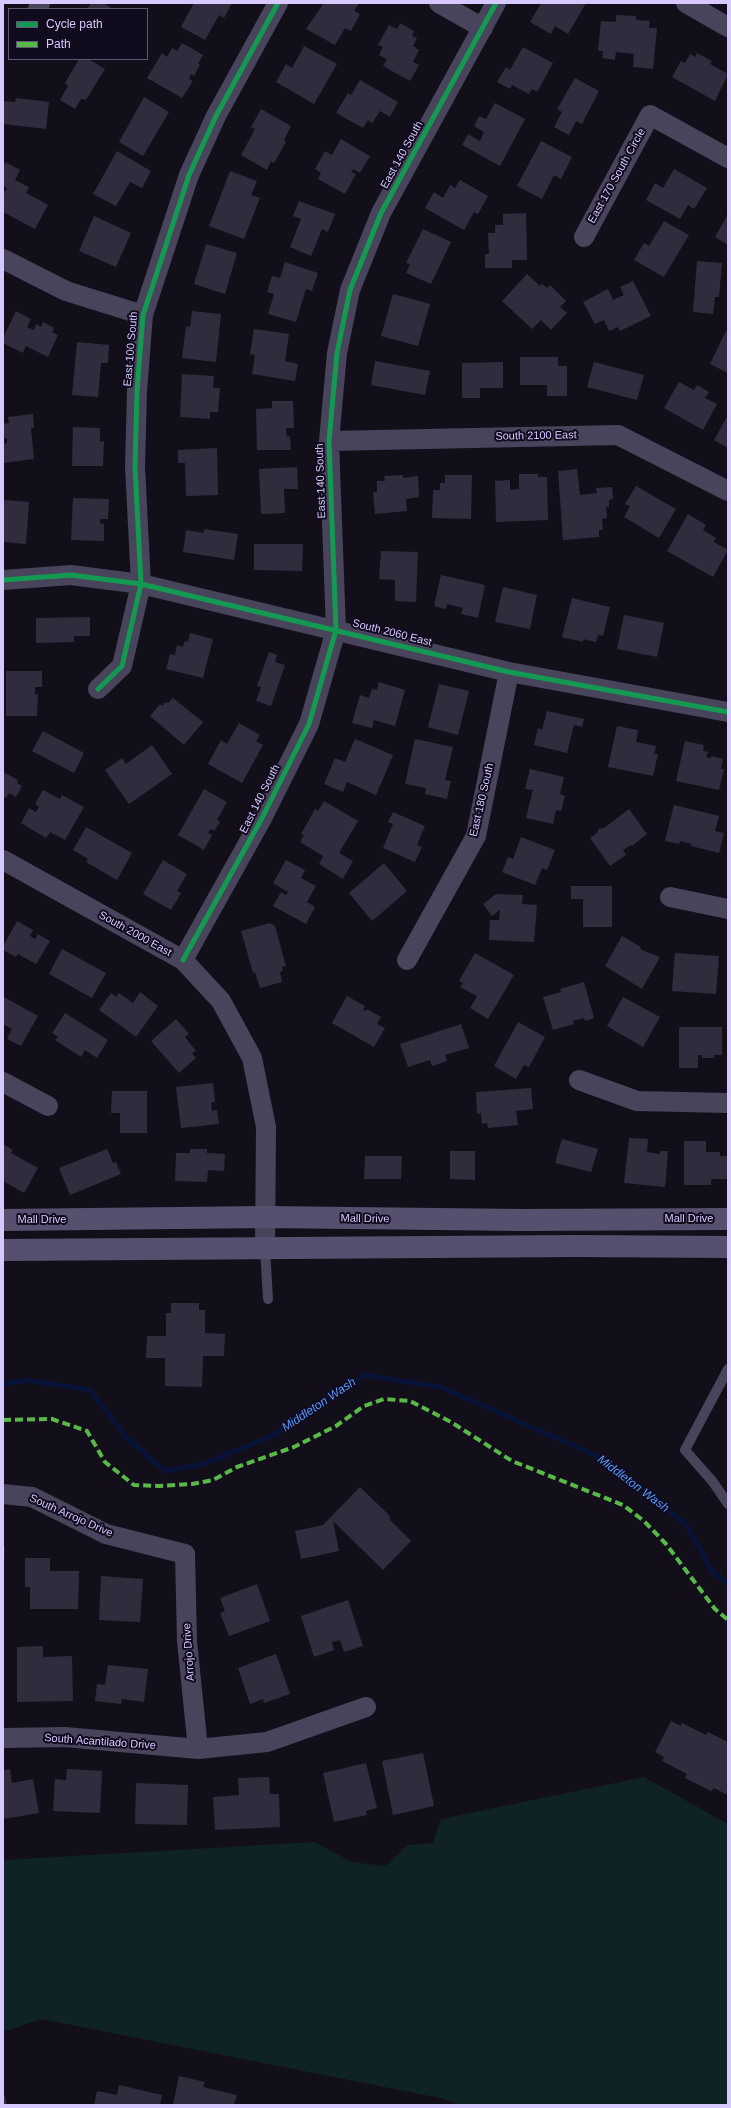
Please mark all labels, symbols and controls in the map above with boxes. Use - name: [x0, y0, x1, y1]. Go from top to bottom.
- legend: [8, 8, 148, 60]
- text: Cycle path: [46, 17, 103, 31]
- text: Path: [46, 37, 71, 51]
- street label: East 140 South: [378, 119, 426, 191]
- street label: East 170 South Circle: [585, 126, 649, 226]
- street label: East 100 South: [121, 311, 141, 387]
- street label: South 2100 East: [495, 429, 577, 443]
- street label: East 140 South: [313, 443, 329, 519]
- street label: South 2060 East: [351, 617, 433, 649]
- street label: East 140 South: [237, 762, 283, 836]
- street label: East 180 South: [467, 762, 497, 838]
- street label: South 2000 East: [96, 909, 174, 959]
- street label: Mall Drive: [340, 1212, 390, 1226]
- street label: Mall Drive: [665, 1212, 713, 1226]
- street label: Mall Drive: [18, 1213, 66, 1227]
- water label: Middleton Wash: [279, 1375, 359, 1435]
- water label: Middleton Wash: [594, 1452, 672, 1516]
- street label: South Arrojo Drive: [27, 1492, 115, 1540]
- street label: Arrojo Drive: [180, 1623, 198, 1681]
- street label: South Acantilado Drive: [44, 1732, 156, 1752]

